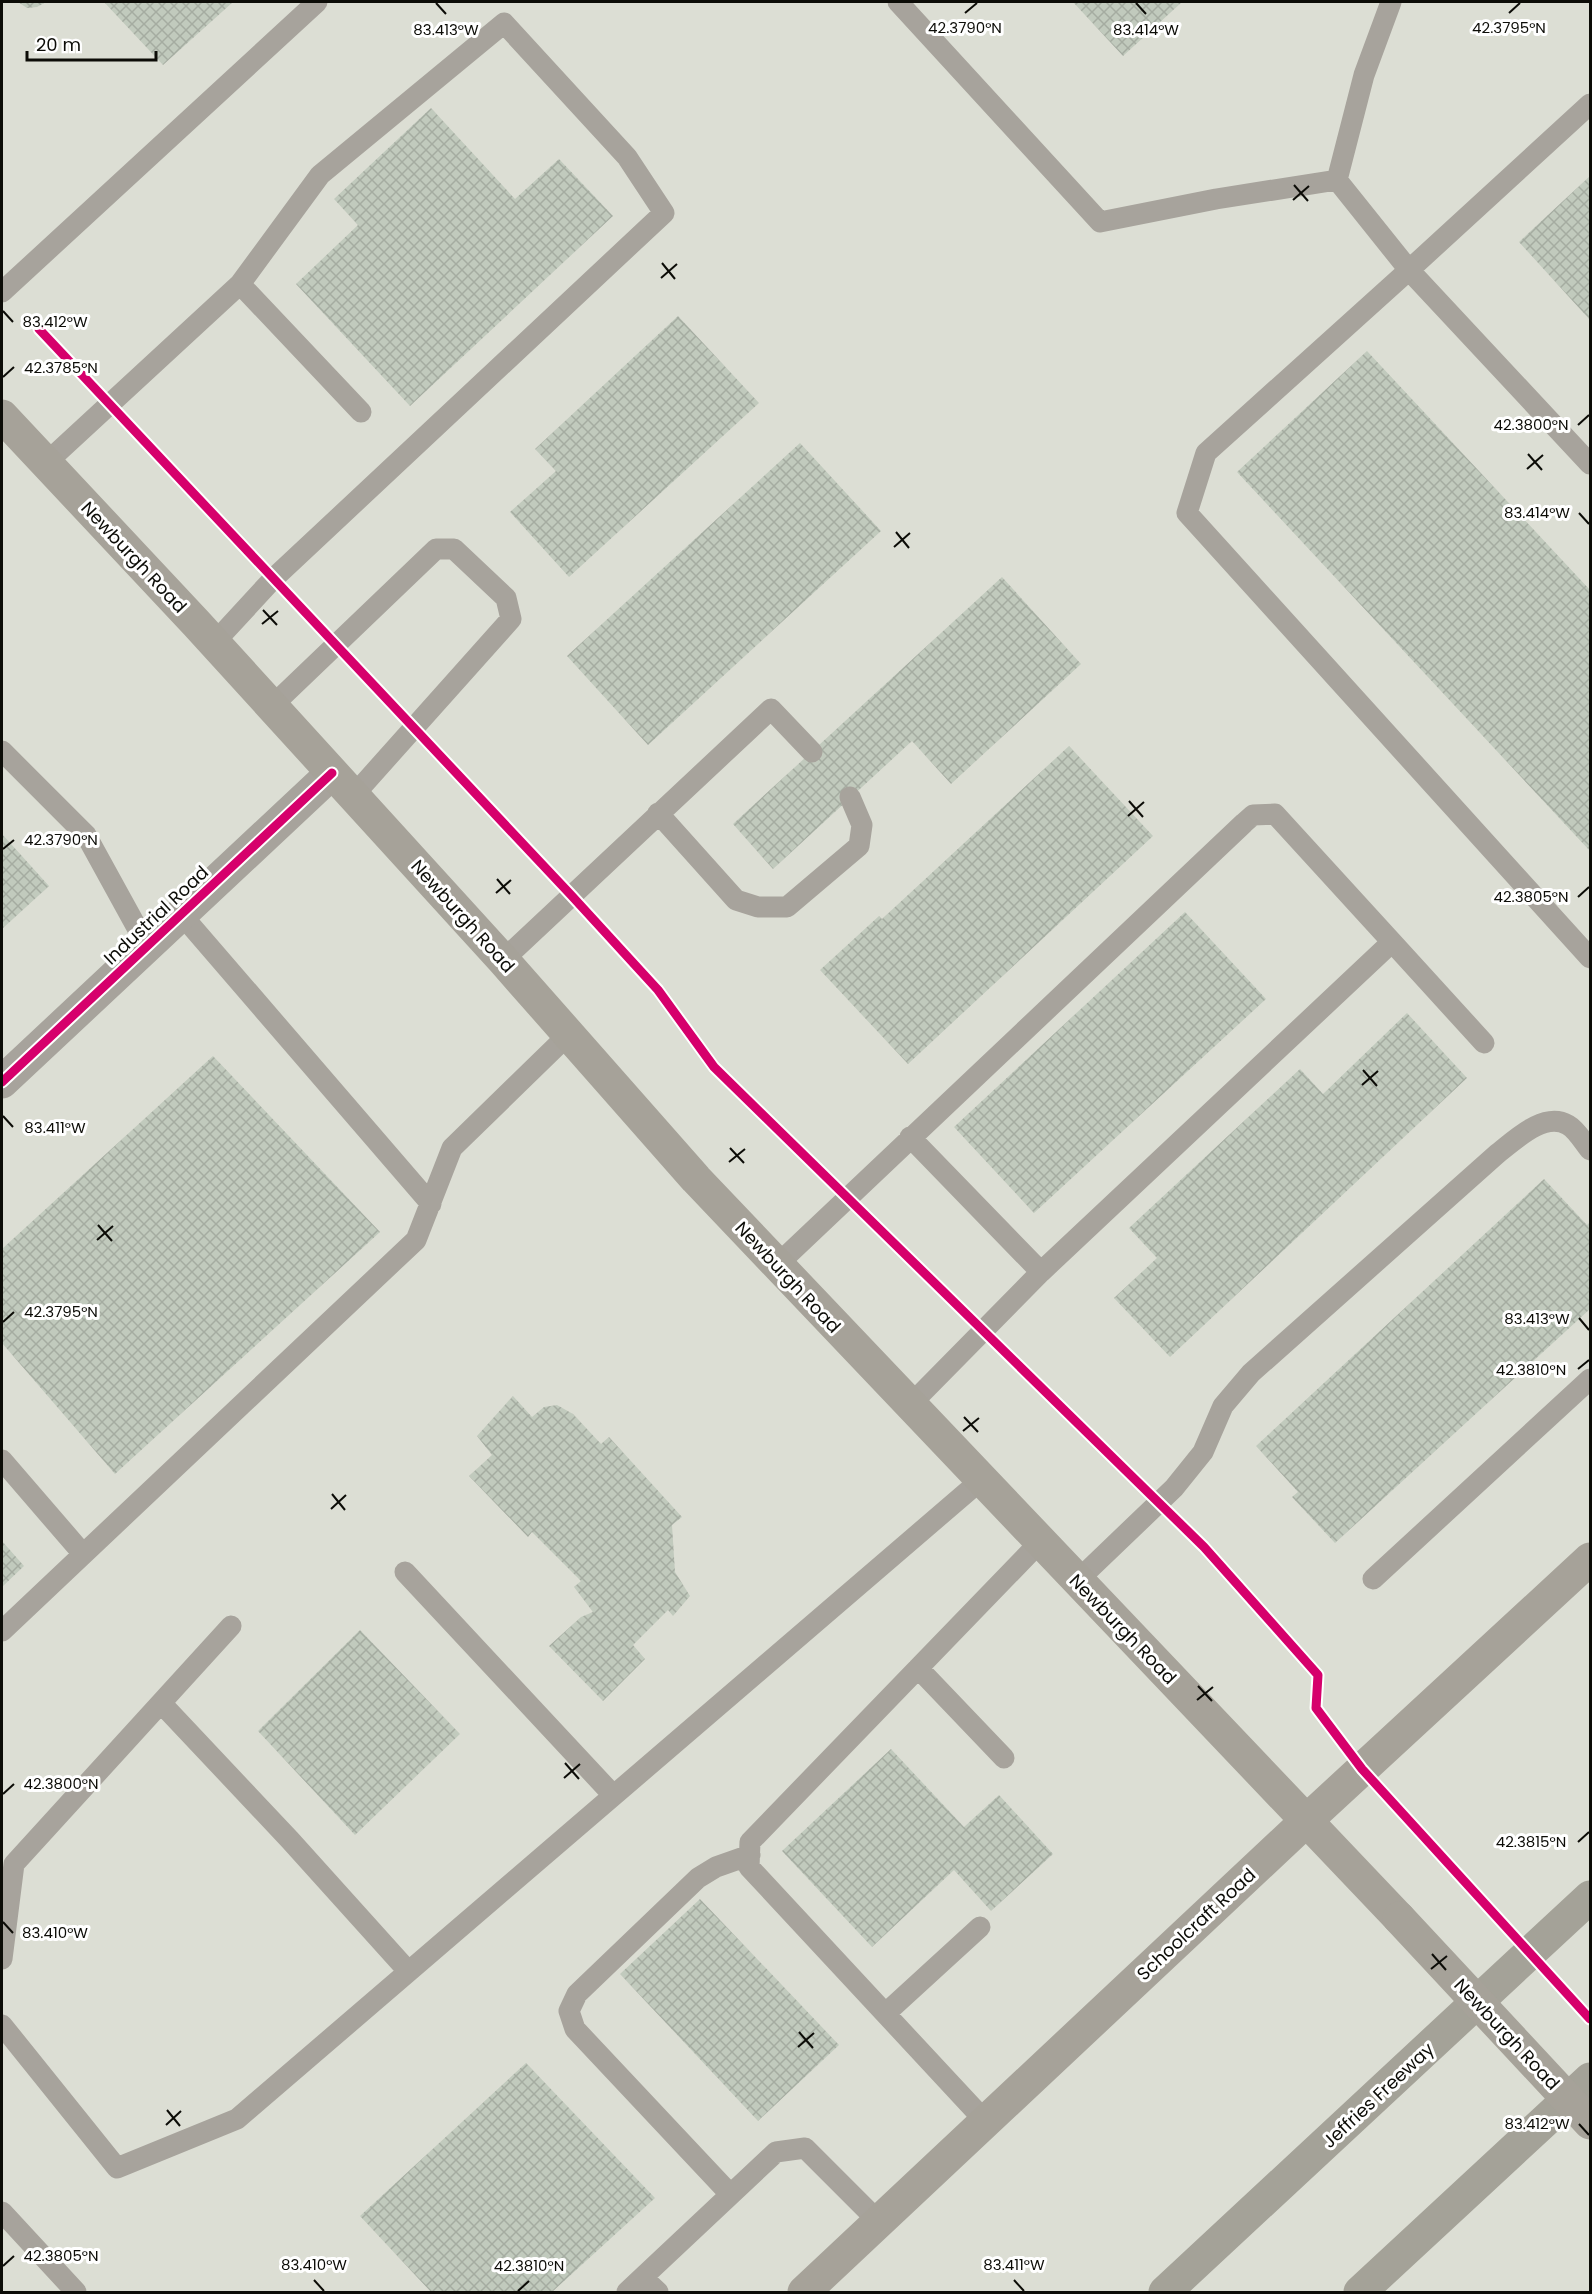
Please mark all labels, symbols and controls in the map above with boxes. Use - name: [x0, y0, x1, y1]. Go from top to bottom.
- text: 42.3790°N: [928, 17, 1002, 38]
- text: 42.3795°N: [1472, 17, 1546, 38]
- text: 83.413°W: [413, 19, 479, 40]
- text: 83.414°W: [1113, 19, 1179, 40]
- scale bar: [27, 24, 156, 62]
- text: 20 m: [36, 32, 81, 57]
- text: 83.412°W: [22, 311, 88, 332]
- text: 42.3785°N: [24, 357, 98, 378]
- text: 42.3800°N: [1493, 414, 1569, 435]
- street label: Newburgh Road: [76, 496, 192, 618]
- text: 83.414°W: [1504, 502, 1570, 523]
- text: 42.3790°N: [24, 829, 98, 850]
- street label: Newburgh Road: [405, 854, 521, 978]
- street label: Industrial Road: [98, 860, 214, 970]
- text: 42.3805°N: [1493, 886, 1569, 907]
- text: 83.411°W: [24, 1117, 86, 1138]
- street label: Newburgh Road: [730, 1216, 846, 1338]
- text: 42.3795°N: [24, 1301, 98, 1322]
- text: 83.413°W: [1504, 1308, 1570, 1329]
- text: 42.3810°N: [1496, 1359, 1566, 1380]
- street label: Newburgh Road: [1064, 1568, 1182, 1690]
- text: 42.3800°N: [23, 1773, 99, 1794]
- text: 42.3815°N: [1496, 1831, 1566, 1852]
- street label: Schoolcraft Road: [1131, 1862, 1261, 1986]
- text: 83.410°W: [22, 1922, 88, 1943]
- street label: Newburgh Road: [1449, 1973, 1565, 2095]
- street label: Jeffries Freeway: [1317, 2037, 1439, 2153]
- text: 83.412°W: [1504, 2113, 1570, 2134]
- text: 42.3805°N: [23, 2245, 99, 2266]
- text: 83.410°W: [281, 2254, 347, 2275]
- text: 83.411°W: [983, 2254, 1045, 2275]
- text: 42.3810°N: [494, 2255, 564, 2276]

